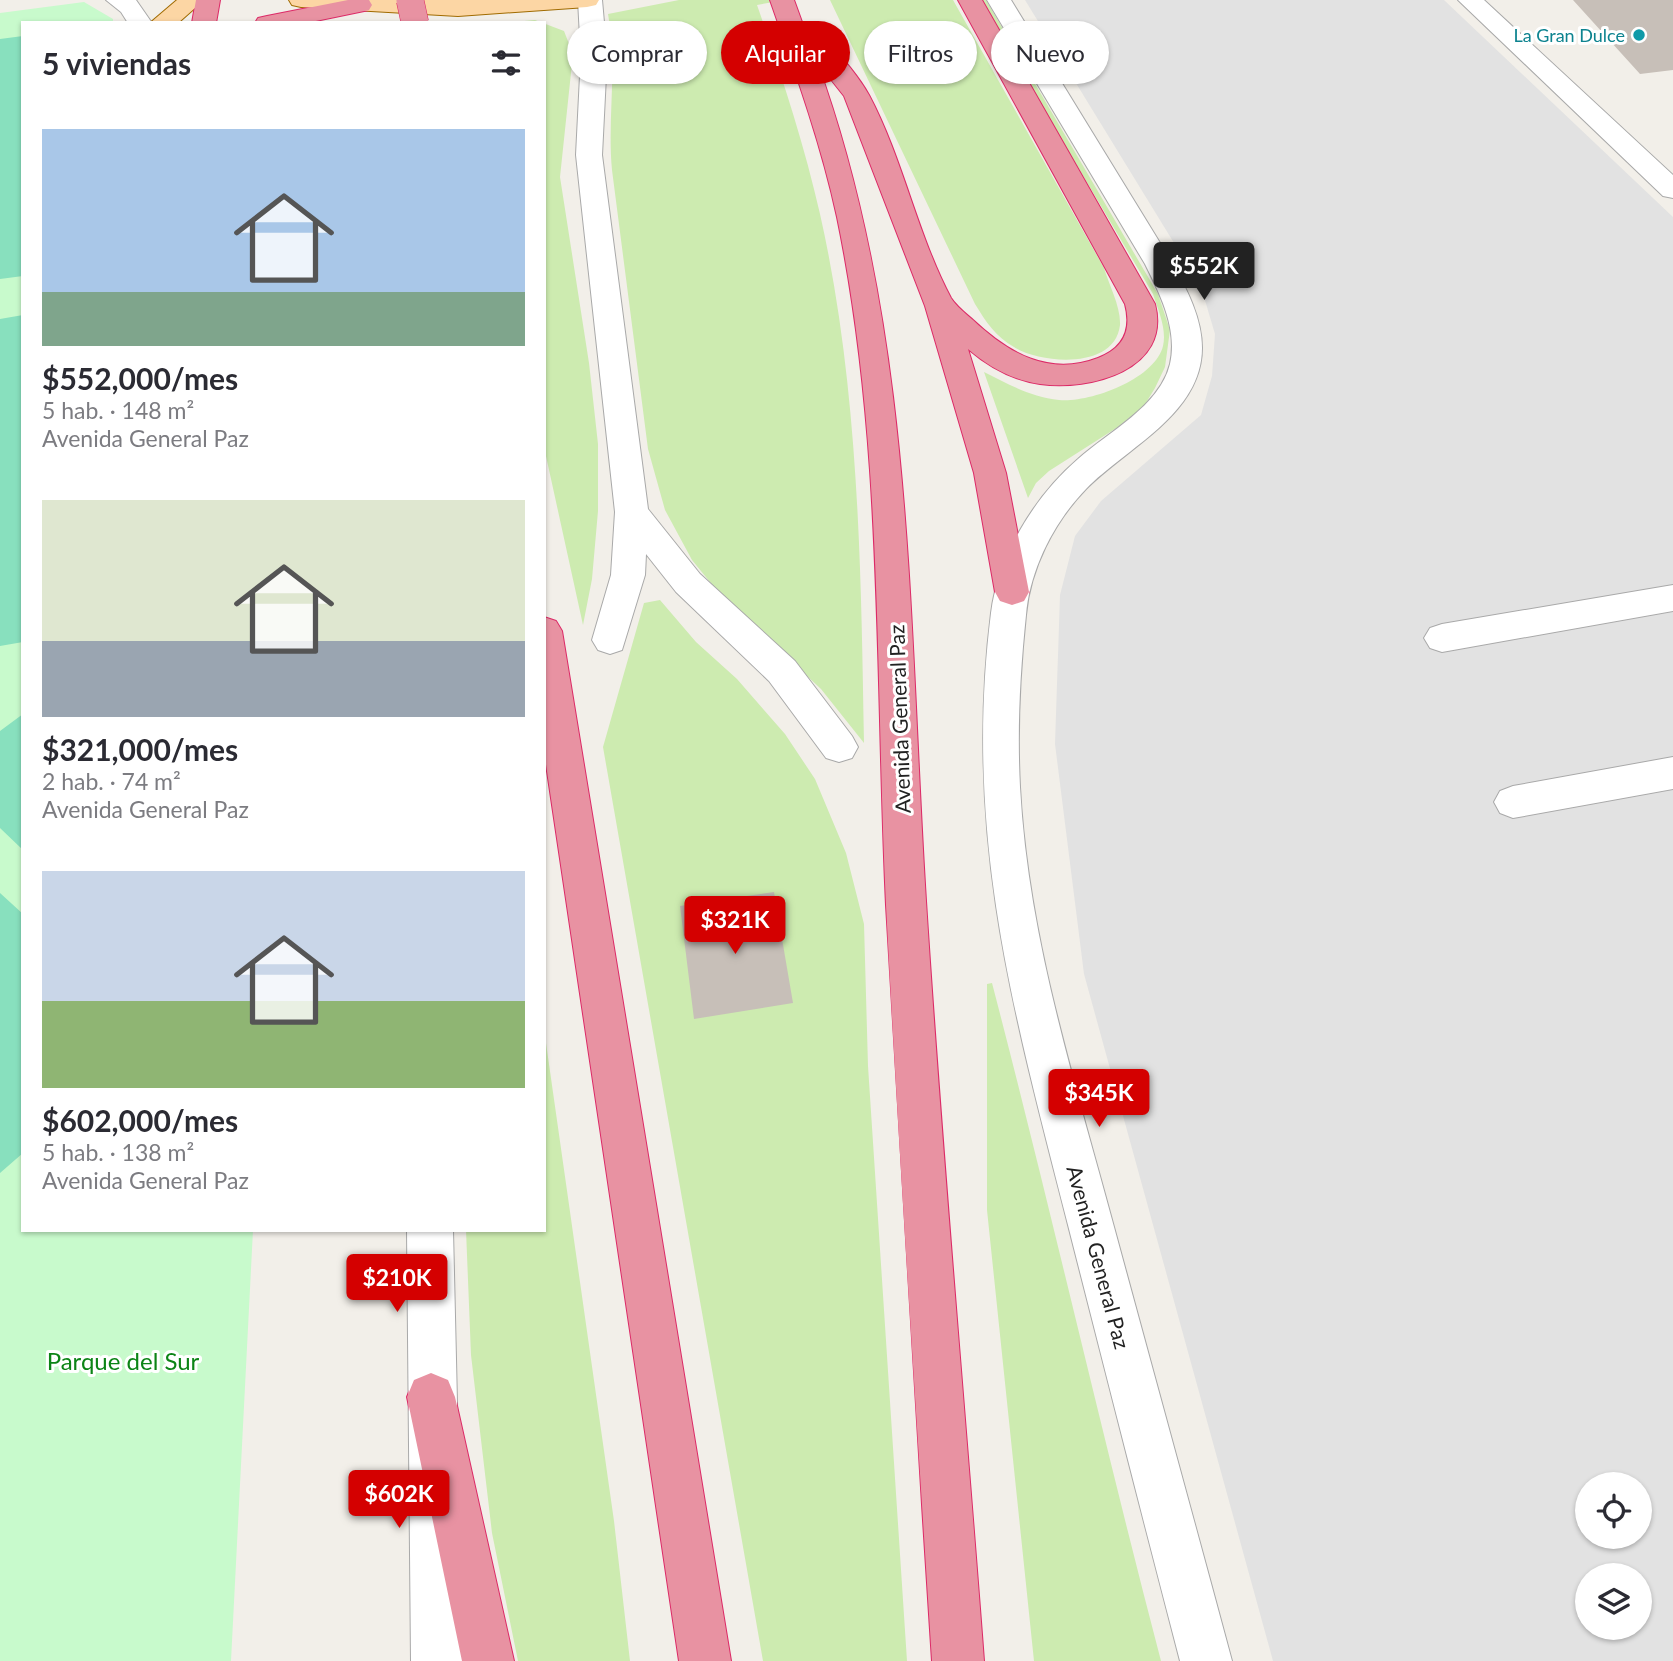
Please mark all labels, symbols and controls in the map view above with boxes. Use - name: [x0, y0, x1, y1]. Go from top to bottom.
- chip: Comprar: [567, 21, 707, 84]
- chip: Alquilar: [721, 21, 850, 84]
- chip: Filtros: [864, 21, 977, 84]
- chip: Nuevo: [991, 21, 1109, 84]
- place label: La Gran Dulce: [1513, 24, 1625, 46]
- marker: La Gran Dulce: [1631, 27, 1647, 43]
- icon: filters: [487, 44, 525, 82]
- text: 5 viviendas: [42, 45, 191, 81]
- icon: home: [221, 175, 347, 301]
- pin: $552K: [1155, 243, 1253, 302]
- text: $552K: [1169, 251, 1239, 279]
- text: $552,000/mes: [42, 360, 238, 396]
- text: 5 hab. · 148 m²: [42, 396, 194, 424]
- text: Avenida General Paz: [42, 424, 249, 452]
- icon: home: [221, 546, 347, 672]
- street label: Avenida General Paz: [883, 624, 915, 814]
- text: $321,000/mes: [42, 731, 238, 767]
- text: 2 hab. · 74 m²: [42, 767, 181, 795]
- text: Avenida General Paz: [42, 795, 249, 823]
- pin: $321K: [686, 897, 784, 956]
- text: $321K: [700, 905, 770, 933]
- icon: home: [221, 917, 347, 1043]
- pin: $345K: [1050, 1070, 1148, 1129]
- text: $345K: [1064, 1078, 1134, 1106]
- text: $602,000/mes: [42, 1102, 238, 1138]
- text: 5 hab. · 138 m²: [42, 1138, 194, 1166]
- street label: Avenida General Paz: [1062, 1163, 1136, 1351]
- text: Avenida General Paz: [42, 1166, 249, 1194]
- pin: $210K: [348, 1254, 446, 1314]
- text: $210K: [362, 1263, 432, 1291]
- park label: Parque del Sur: [47, 1346, 200, 1375]
- pin: $602K: [350, 1470, 448, 1530]
- map controls: [1575, 1472, 1652, 1640]
- button: locate: [1575, 1472, 1652, 1549]
- text: $602K: [364, 1479, 434, 1507]
- button: layers: [1575, 1563, 1652, 1640]

